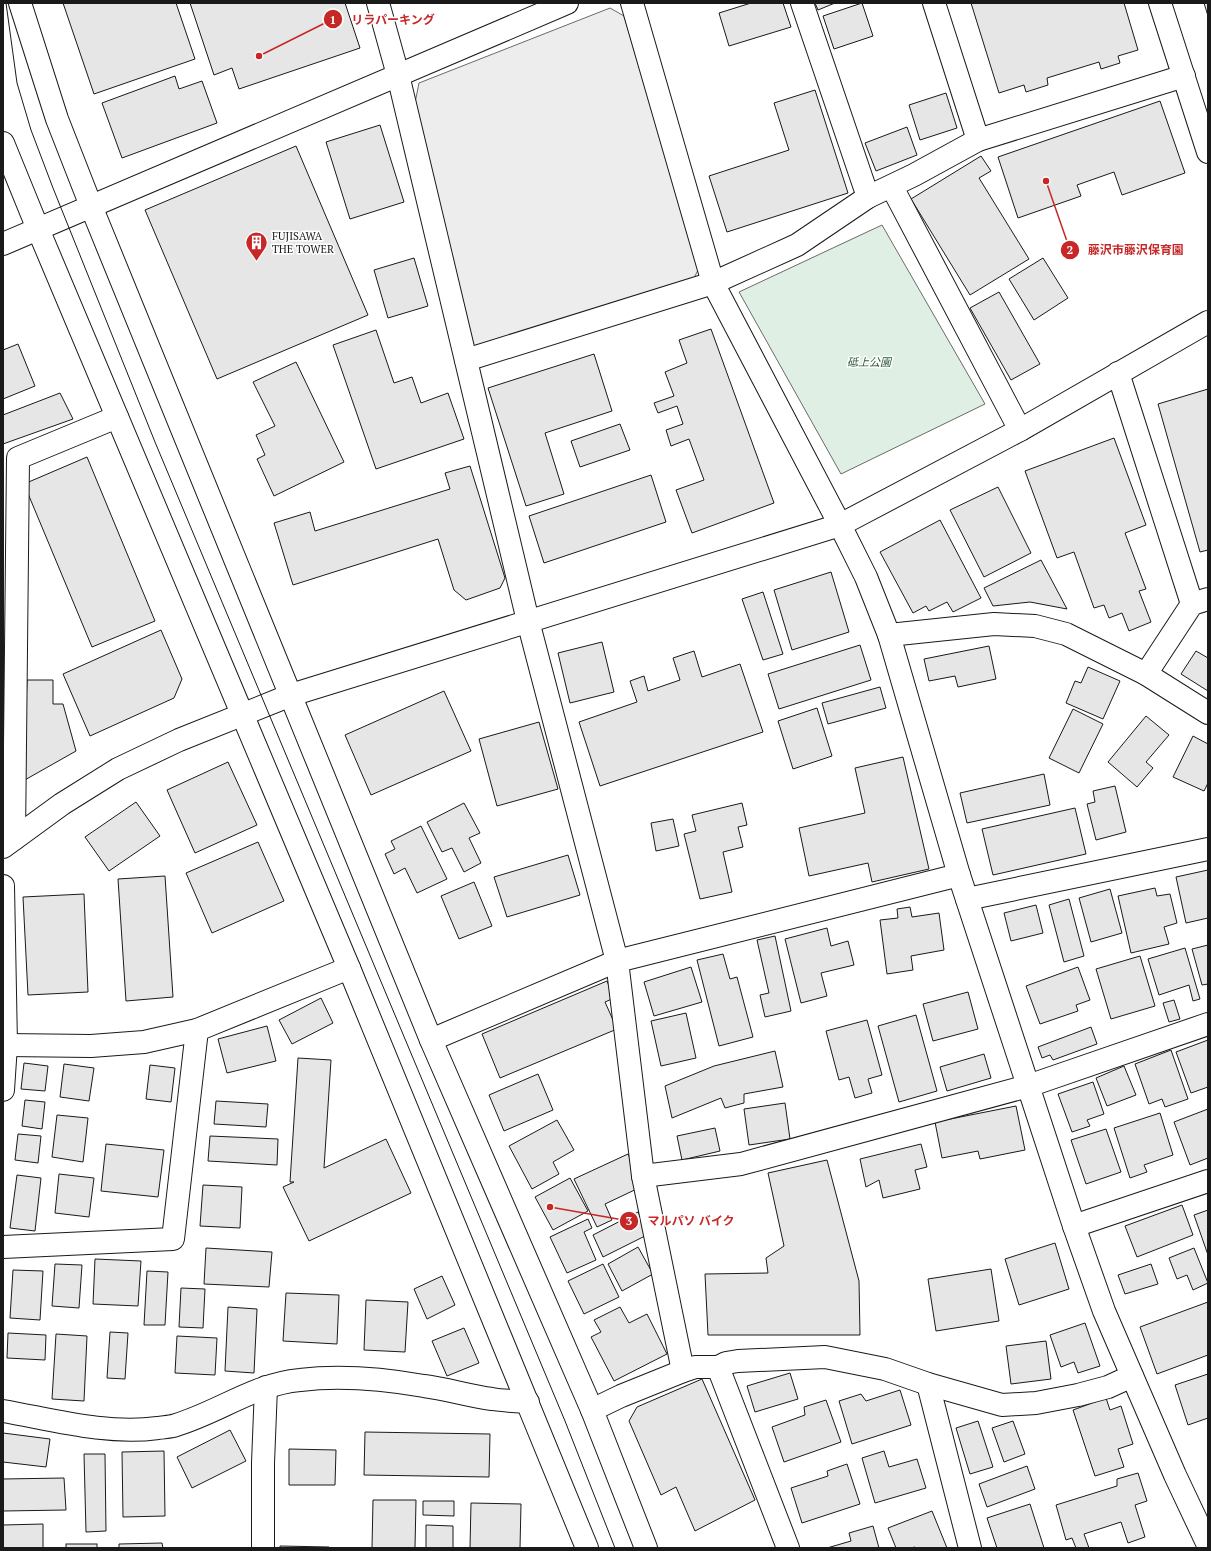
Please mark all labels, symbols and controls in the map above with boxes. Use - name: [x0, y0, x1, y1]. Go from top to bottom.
- callout: リラパーキング: [323, 7, 443, 31]
- text: 1: [330, 12, 336, 27]
- text: リラパーキング: [351, 12, 435, 27]
- building icon: FUJISAWA THE TOWER: [243, 229, 269, 262]
- place label: FUJISAWA THE TOWER: [272, 229, 334, 256]
- callout: 藤沢市藤沢保育園: [1060, 238, 1192, 262]
- text: 2: [1067, 242, 1074, 257]
- text: 藤沢市藤沢保育園: [1088, 242, 1184, 257]
- park label: 砥上公園: [847, 355, 893, 369]
- callout: マルパソ バイク: [619, 1209, 743, 1233]
- text: 3: [626, 1213, 633, 1228]
- text: マルパソ バイク: [647, 1213, 735, 1228]

